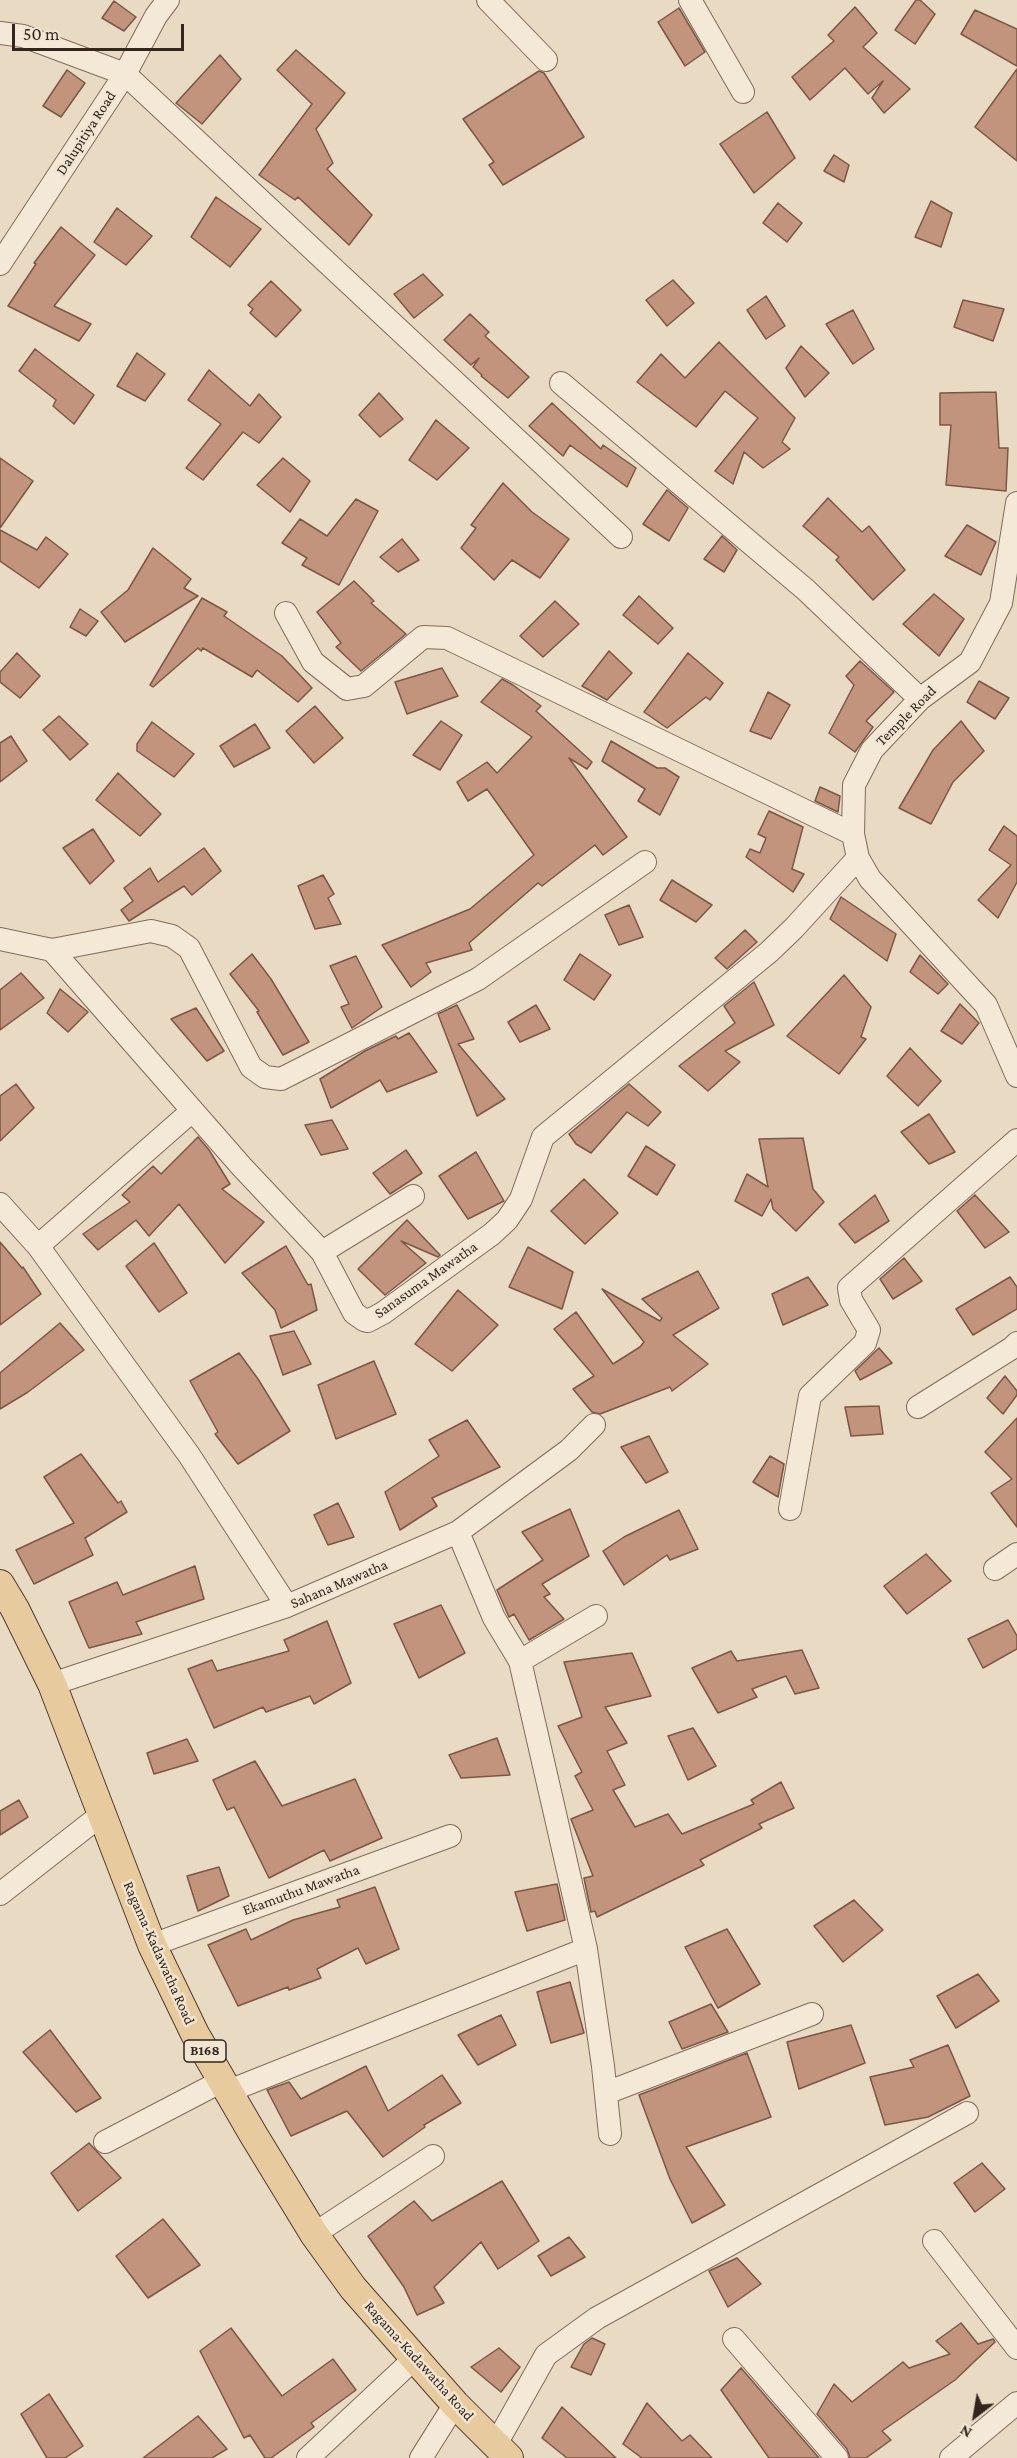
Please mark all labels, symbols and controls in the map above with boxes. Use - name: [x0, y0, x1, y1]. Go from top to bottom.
- scale bar: [15, 12, 188, 50]
- text: 50 m: [23, 24, 60, 44]
- street label: Dalupitiya Road: [52, 88, 120, 178]
- street label: Temple Road: [872, 682, 940, 750]
- street label: Sanasuma Mawatha: [371, 1238, 481, 1322]
- street label: Sahana Mawatha: [288, 1555, 390, 1613]
- street label: Ekamuthu Mawatha: [240, 1860, 362, 1920]
- street label: Ragama-Kadawatha Road: [119, 1879, 199, 2027]
- road number: B168: [184, 2040, 226, 2062]
- street label: Ragama-Kadawatha Road: [360, 2297, 478, 2425]
- north arrow: [945, 2386, 1005, 2446]
- text: N: [956, 2422, 975, 2442]

